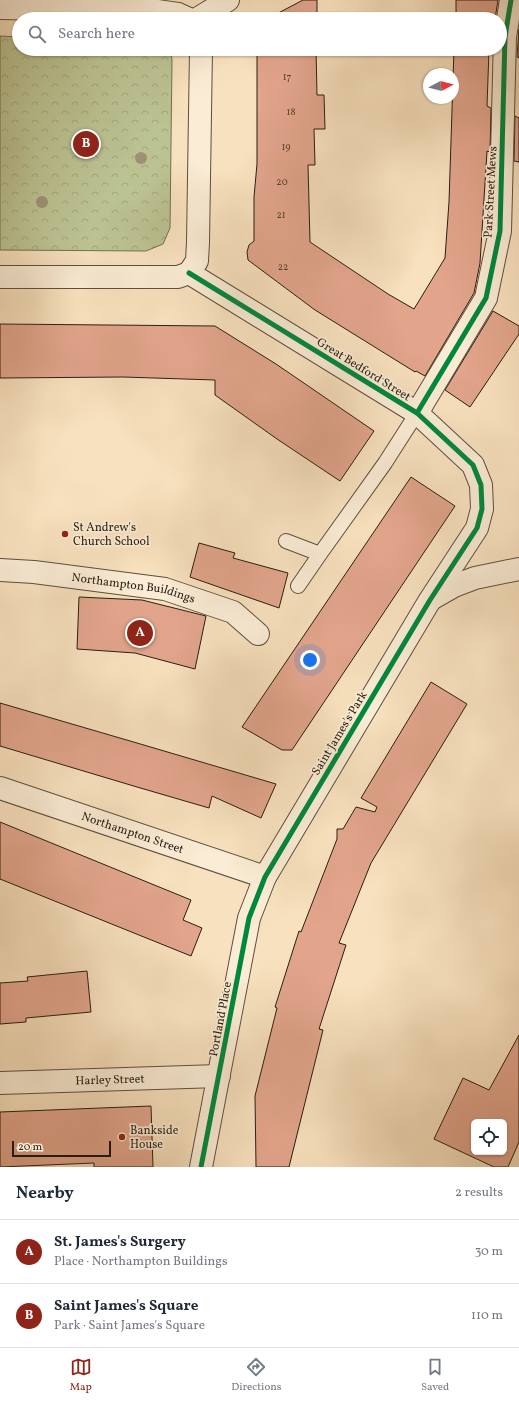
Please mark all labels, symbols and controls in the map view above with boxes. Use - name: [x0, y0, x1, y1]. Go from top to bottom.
- search box: [12, 12, 507, 56]
- icon: search: [26, 23, 48, 45]
- text: Search here: [58, 24, 135, 45]
- north arrow: [423, 68, 459, 104]
- house number: 17: [283, 70, 292, 84]
- house number: 18: [287, 105, 295, 119]
- pin: B: [73, 129, 99, 159]
- house number: 19: [281, 140, 291, 154]
- street label: Park Street Mews: [481, 146, 501, 238]
- house number: 20: [276, 175, 288, 189]
- house number: 21: [276, 208, 286, 222]
- house number: 22: [278, 260, 288, 274]
- street label: Great Bedford Street: [313, 334, 413, 405]
- place label: St Andrew's Church School: [73, 520, 150, 550]
- marker: St Andrew's Church School: [60, 529, 70, 539]
- street label: Northampton Buildings: [71, 570, 197, 608]
- pin: A: [127, 618, 153, 648]
- your location: [300, 650, 320, 670]
- street label: Saint James's Park: [308, 688, 372, 779]
- street label: Northampton Street: [79, 809, 186, 858]
- street label: Portland Place: [206, 980, 236, 1058]
- street label: Harley Street: [75, 1071, 145, 1090]
- map controls: [471, 1119, 507, 1155]
- button: locate: [471, 1119, 507, 1155]
- place label: Bankside House: [130, 1123, 179, 1153]
- marker: Bankside House: [117, 1132, 127, 1142]
- scale bar: [12, 1139, 111, 1158]
- text: 20 m: [18, 1140, 42, 1155]
- text: Nearby: [16, 1182, 74, 1205]
- text: 2 results: [455, 1184, 503, 1202]
- text: St. James's Surgery: [54, 1232, 186, 1253]
- text: A: [24, 1243, 34, 1261]
- text: 30 m: [475, 1243, 503, 1261]
- text: Place · Northampton Buildings: [54, 1253, 228, 1271]
- text: Saint James's Square: [54, 1296, 198, 1317]
- text: B: [25, 1307, 33, 1325]
- text: 110 m: [471, 1307, 503, 1325]
- text: Park · Saint James's Square: [54, 1317, 205, 1335]
- tab: Map: [70, 1356, 92, 1395]
- tab: Directions: [231, 1356, 282, 1395]
- tab: Saved: [421, 1356, 449, 1395]

